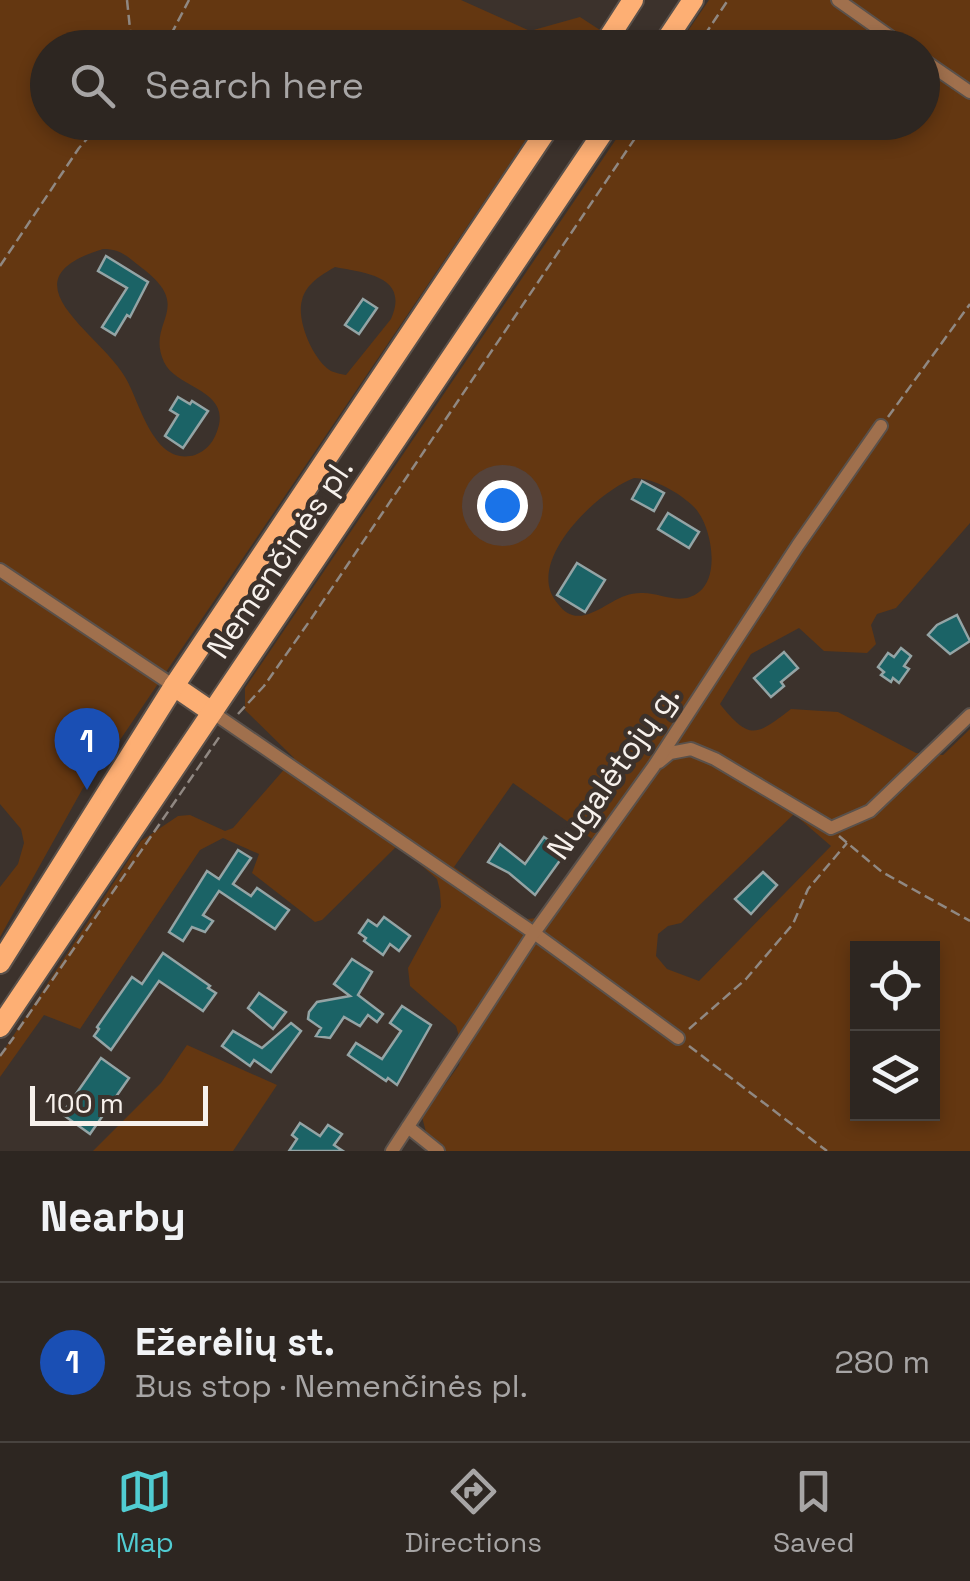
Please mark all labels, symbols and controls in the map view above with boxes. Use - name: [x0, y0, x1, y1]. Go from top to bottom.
- search box: [30, 30, 940, 140]
- icon: search: [65, 58, 120, 113]
- text: Search here: [145, 61, 364, 109]
- street label: Nemenčinės pl.: [198, 450, 362, 666]
- your location: [477, 480, 528, 531]
- street label: Nugalėtojų g.: [538, 677, 688, 867]
- pin: 1: [54, 708, 120, 790]
- map controls: [850, 941, 940, 1121]
- button: locate: [850, 941, 940, 1031]
- button: layers: [850, 1031, 940, 1121]
- scale bar: [30, 1081, 208, 1126]
- text: 100 m: [45, 1085, 124, 1121]
- text: Nearby: [40, 1190, 186, 1243]
- text: Ežerėlių st.: [135, 1318, 335, 1366]
- text: 1: [65, 1342, 80, 1382]
- text: 280 m: [835, 1342, 930, 1382]
- text: Bus stop · Nemenčinės pl.: [135, 1366, 528, 1406]
- tab: Map: [115, 1464, 174, 1560]
- tab: Directions: [405, 1464, 542, 1560]
- tab: Saved: [773, 1464, 855, 1560]

